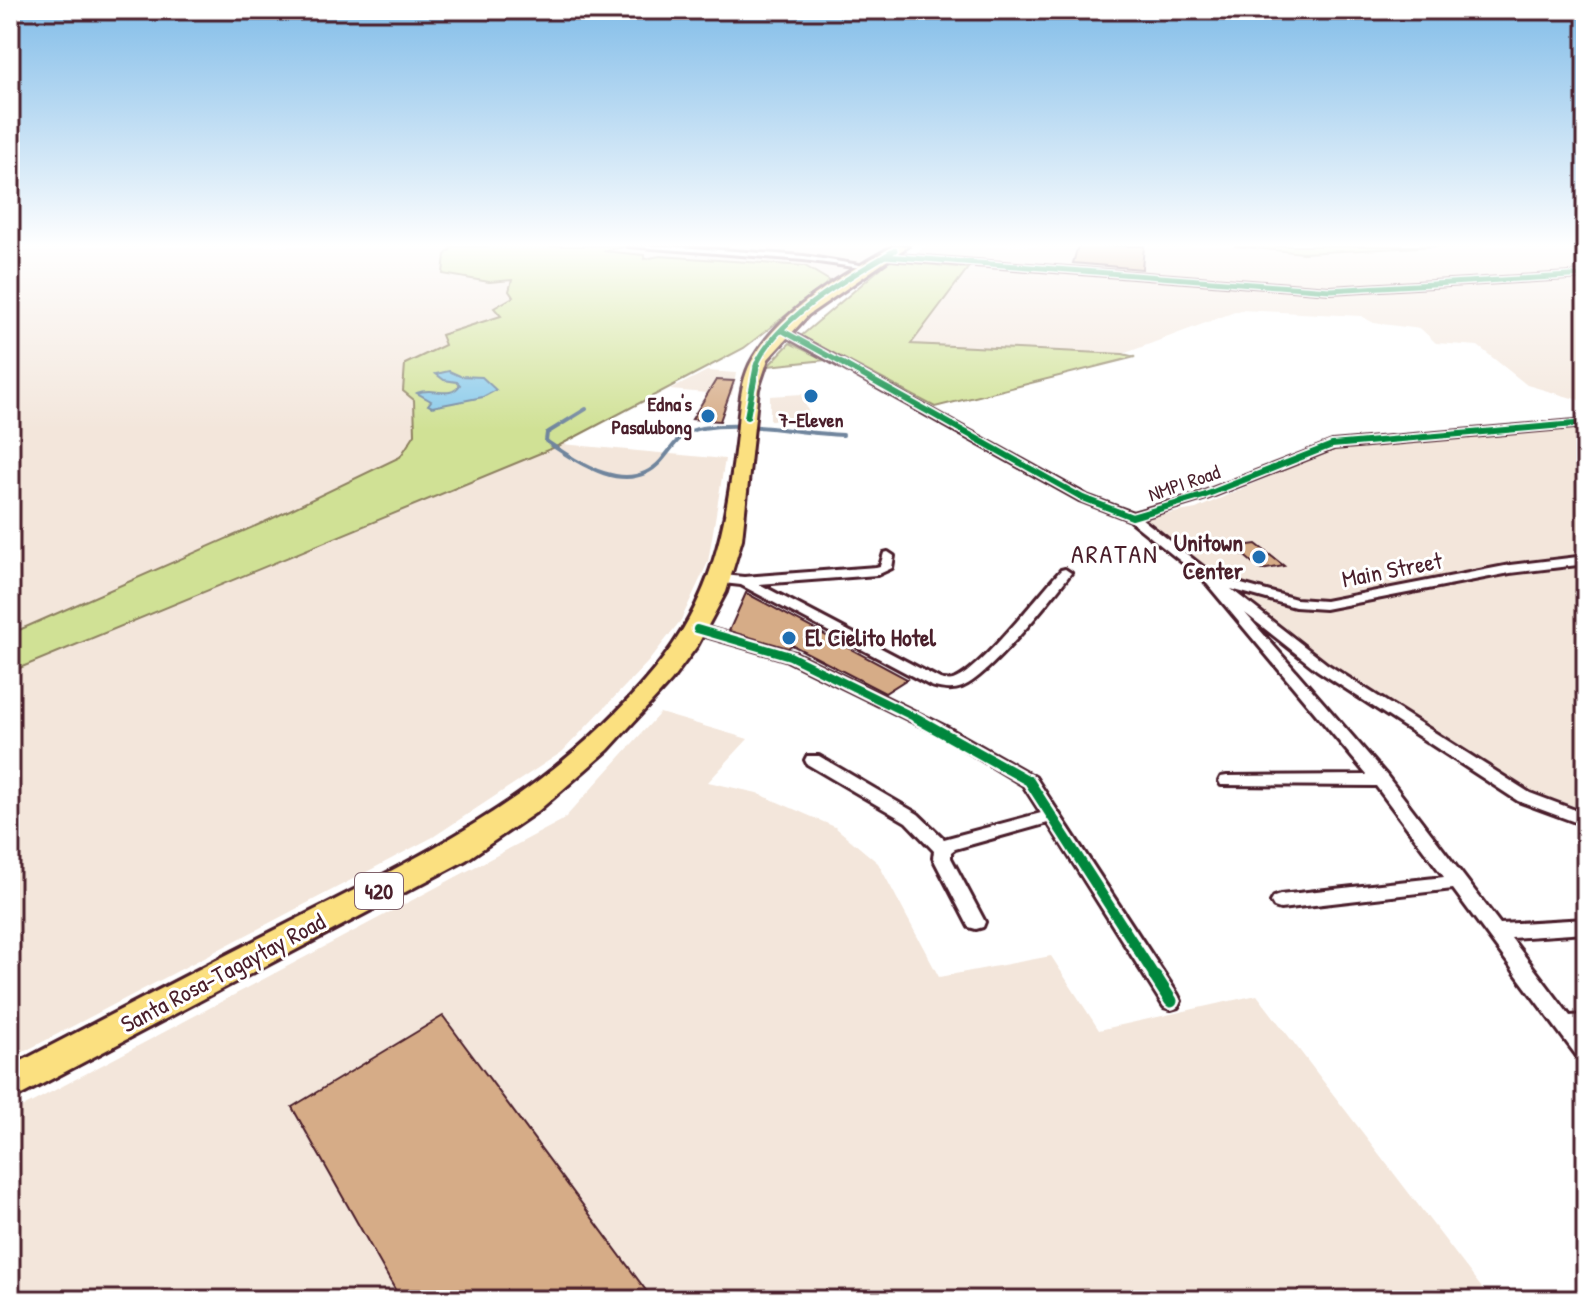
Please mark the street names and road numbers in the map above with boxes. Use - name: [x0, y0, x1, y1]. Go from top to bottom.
- street label: NMPI Road: [1144, 458, 1224, 507]
- street label: Main Street: [1339, 544, 1445, 594]
- road number: 420: [355, 873, 403, 909]
- street label: Santa Rosa-Tagaytay Road: [115, 905, 330, 1040]

